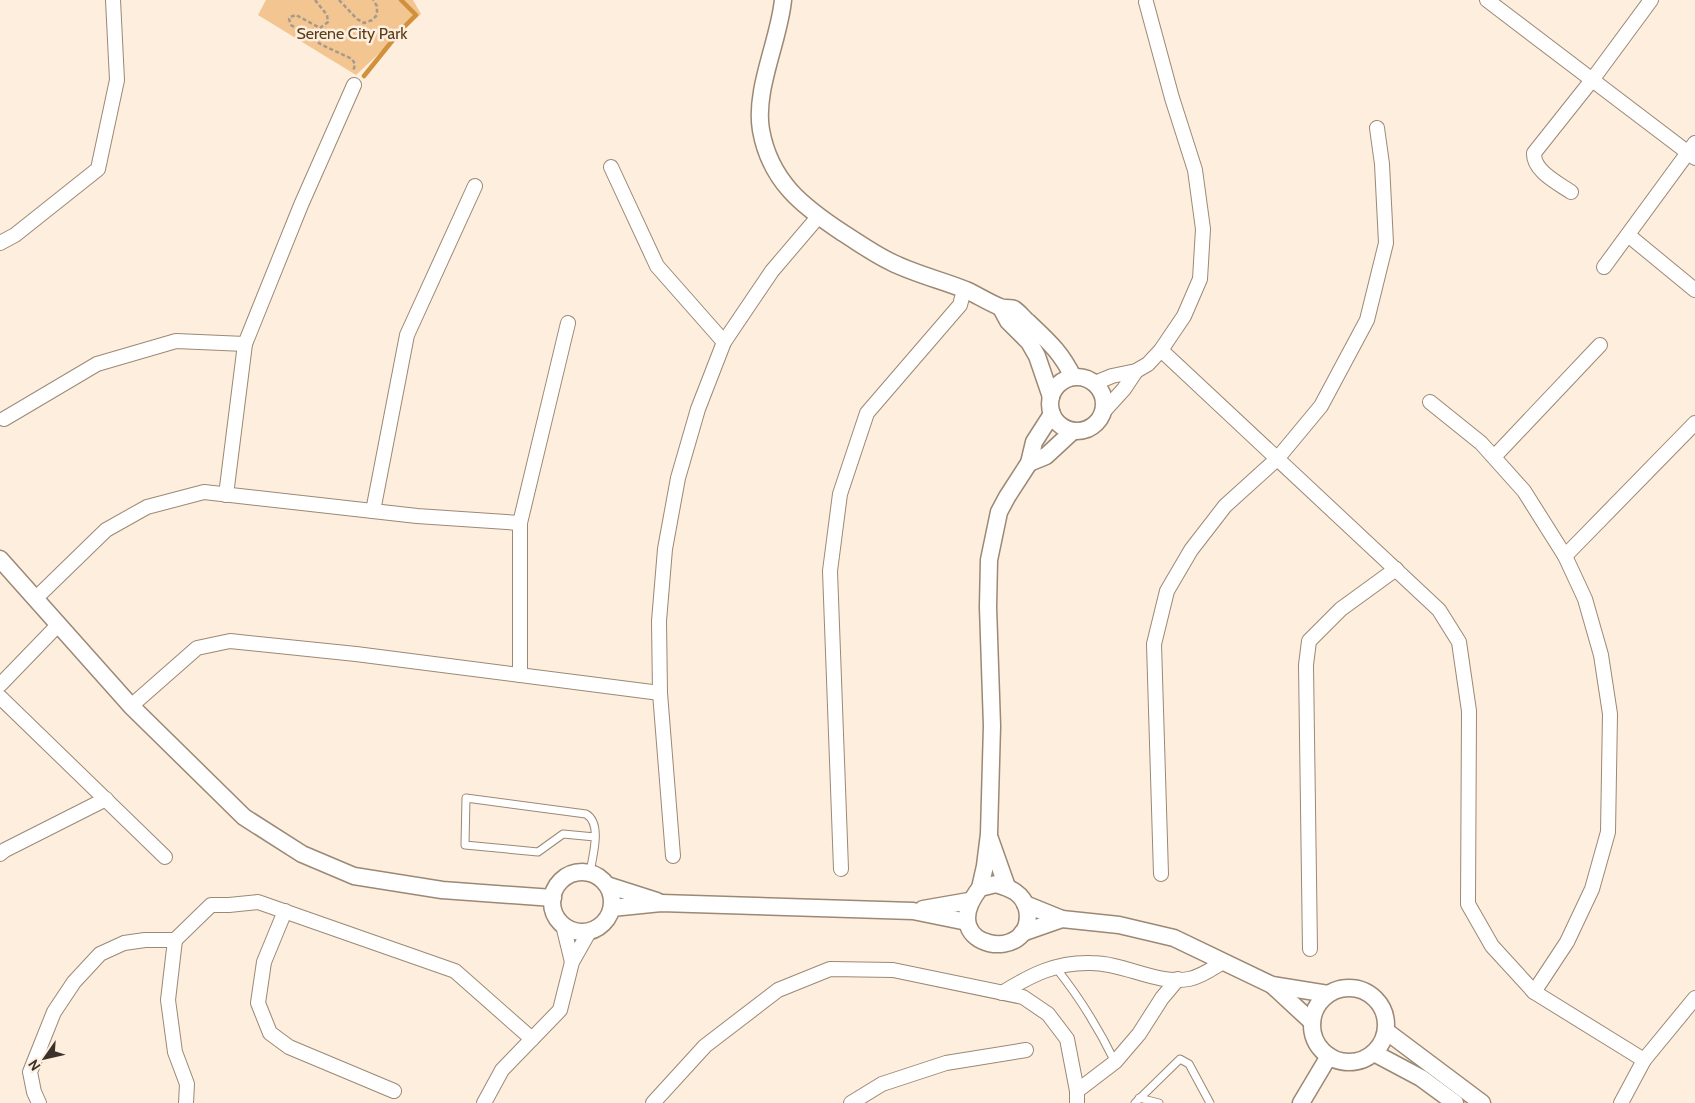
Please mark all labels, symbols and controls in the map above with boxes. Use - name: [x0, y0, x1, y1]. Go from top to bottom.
- park label: Serene City Park: [297, 24, 408, 43]
- north arrow: [20, 1033, 70, 1083]
- text: N: [24, 1056, 44, 1074]

